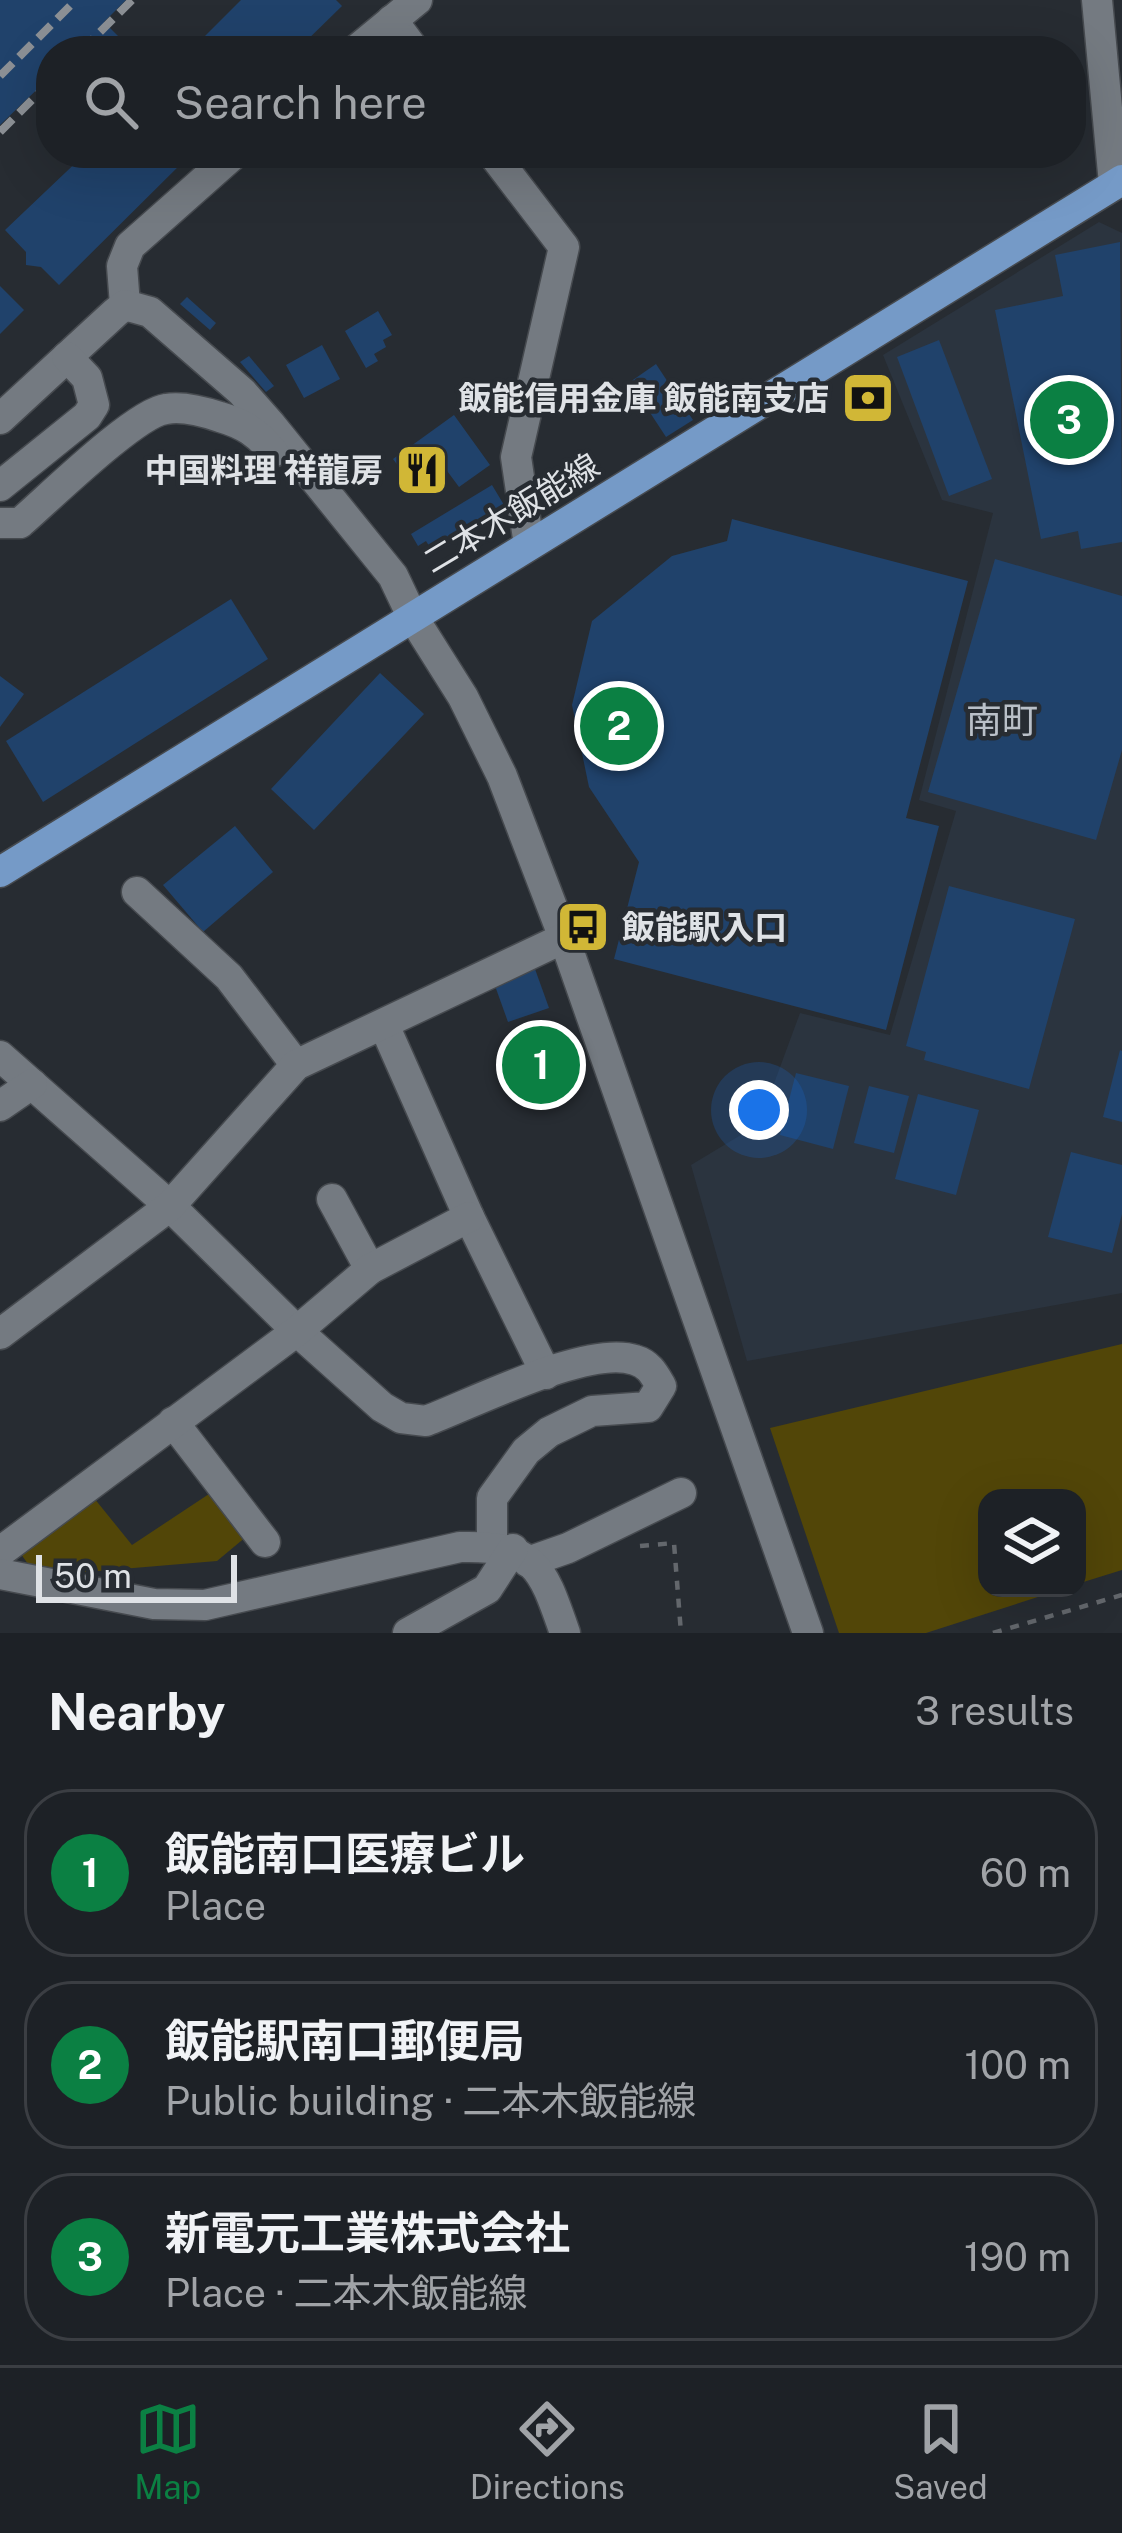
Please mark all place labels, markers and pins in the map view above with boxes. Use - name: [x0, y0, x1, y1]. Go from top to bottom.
- bank icon: 飯能信用金庫 飯能南支店: [840, 370, 896, 426]
- pin: 3: [1030, 375, 1108, 465]
- place label: 飯能信用金庫 飯能南支店: [459, 379, 829, 417]
- restaurant icon: 中国料理 祥龍房: [394, 442, 450, 498]
- place label: 中国料理 祥龍房: [145, 451, 383, 489]
- pin: 2: [580, 681, 658, 771]
- bus stop icon: 飯能駅入口: [555, 899, 611, 955]
- place label: 飯能駅入口: [622, 908, 787, 946]
- pin: 1: [502, 1020, 580, 1110]

